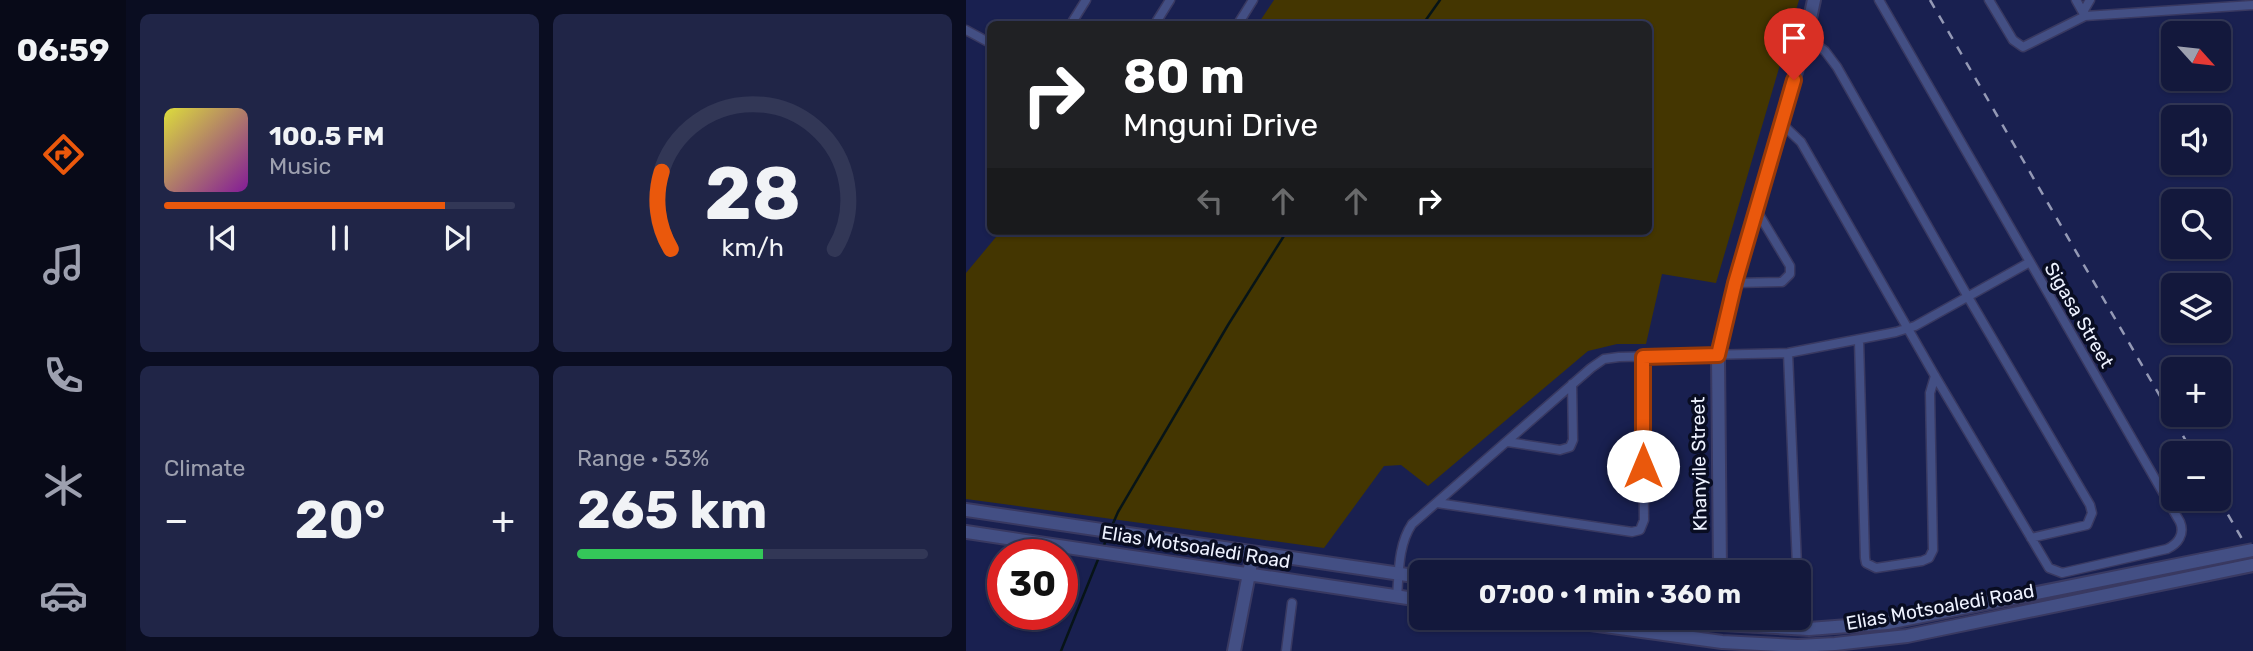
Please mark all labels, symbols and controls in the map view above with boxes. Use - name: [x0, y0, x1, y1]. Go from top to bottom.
- pin: [1764, 8, 1824, 80]
- icon: arrive: [1775, 19, 1813, 57]
- north arrow: [2161, 21, 2231, 91]
- map controls: [2161, 21, 2231, 511]
- text: 06:59: [16, 31, 110, 69]
- text: 80 m: [1123, 47, 1245, 105]
- icon: right: [1008, 49, 1099, 140]
- button: sound: [2161, 105, 2231, 175]
- text: Mnguni Drive: [1123, 106, 1318, 144]
- text: 100.5 FM: [269, 121, 384, 152]
- icon: directions: [39, 130, 88, 179]
- text: 28: [704, 151, 801, 237]
- text: Music: [269, 152, 331, 180]
- icon: left: [1191, 182, 1229, 220]
- icon: ahead: [1264, 182, 1302, 220]
- icon: ahead: [1337, 182, 1375, 220]
- icon: right: [1410, 182, 1448, 220]
- button: search: [2161, 189, 2231, 259]
- icon: previous: [204, 219, 242, 257]
- icon: pause: [321, 219, 359, 257]
- icon: next: [438, 219, 476, 257]
- text: km/h: [721, 233, 784, 262]
- icon: music: [39, 240, 88, 289]
- street label: Sigasa Street: [2040, 258, 2119, 372]
- button: layers: [2161, 273, 2231, 343]
- icon: phone: [39, 351, 88, 400]
- button: +: [2161, 357, 2231, 427]
- street label: Khanyile Street: [1686, 396, 1712, 532]
- position arrow: [1606, 429, 1680, 503]
- button: −: [2161, 441, 2231, 511]
- text: Range · 53%: [577, 444, 709, 472]
- text: Climate: [164, 454, 245, 482]
- icon: climate: [39, 461, 88, 510]
- text: 265 km: [577, 479, 767, 541]
- text: 20°: [295, 489, 385, 551]
- text: −: [164, 497, 189, 543]
- text: +: [491, 497, 515, 543]
- street label: Elias Motsoaledi Road: [1100, 521, 1292, 573]
- speed limit sign: 30: [987, 539, 1078, 630]
- icon: car: [39, 571, 88, 620]
- text: 07:00 · 1 min · 360 m: [1479, 579, 1741, 610]
- street label: Elias Motsoaledi Road: [1844, 579, 2036, 635]

